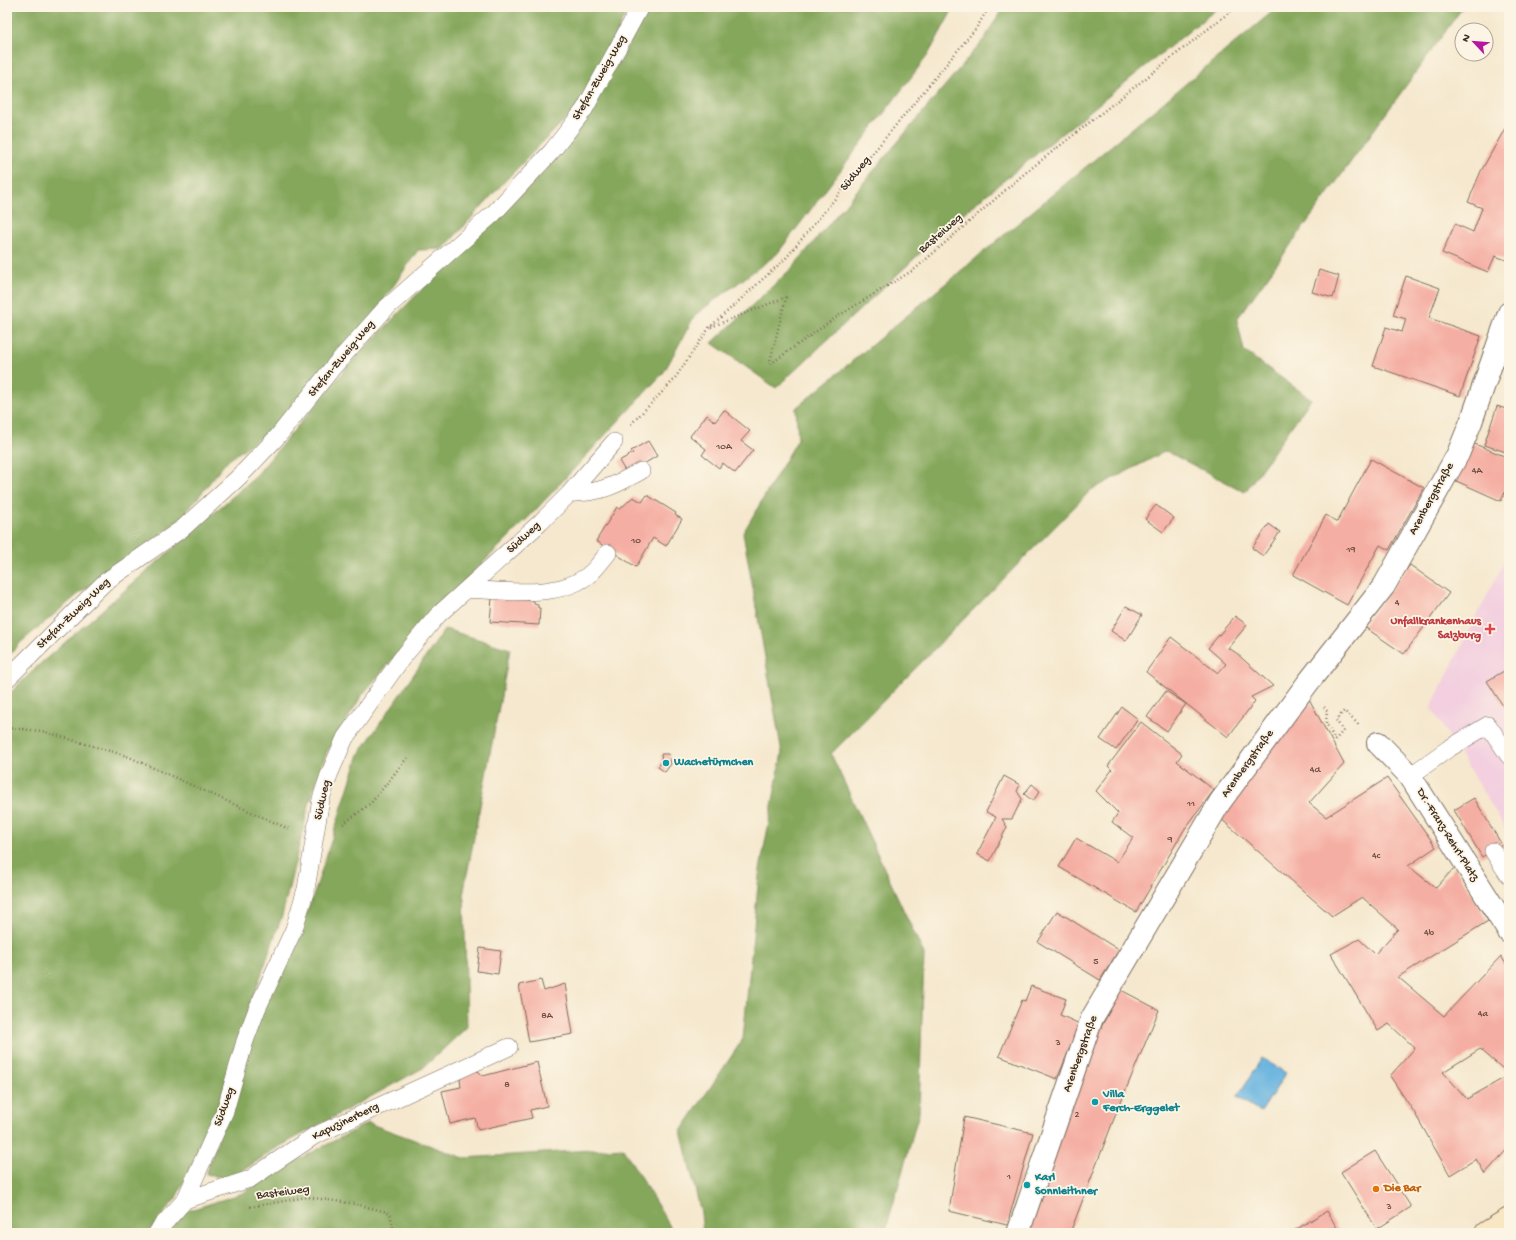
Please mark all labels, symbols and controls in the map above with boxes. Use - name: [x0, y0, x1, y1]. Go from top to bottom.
- north arrow: [1454, 22, 1494, 62]
- street label: Stefan-Zweig-Weg: [570, 33, 630, 123]
- text: N: [1460, 33, 1474, 44]
- street label: Südweg: [838, 154, 874, 194]
- street label: Basteiweg: [916, 211, 966, 257]
- street label: Stefan-Zweig-Weg: [306, 318, 378, 400]
- house number: 10A: [715, 441, 733, 453]
- street label: Arenbergstraße: [1406, 460, 1458, 538]
- house number: 4A: [1472, 465, 1483, 477]
- street label: Südweg: [504, 519, 544, 557]
- house number: 10: [630, 535, 641, 547]
- house number: 19: [1345, 544, 1356, 556]
- street label: Stefan-Zweig-Weg: [35, 575, 114, 652]
- house number: 4: [1395, 597, 1400, 609]
- place label: Unfallkrankenhaus Salzburg: [1390, 615, 1482, 643]
- marker: Unfallkrankenhaus Salzburg: [1484, 623, 1496, 635]
- street label: Arenbergstraße: [1219, 727, 1278, 801]
- place label: Wachetürmchen: [673, 756, 754, 770]
- marker: Wachetürmchen: [661, 758, 671, 768]
- house number: 4d: [1310, 764, 1321, 776]
- street label: Südweg: [312, 779, 334, 821]
- street label: Dr.-Franz-Rehrl-Platz: [1412, 785, 1482, 885]
- house number: 11: [1186, 798, 1195, 810]
- house number: 9: [1166, 834, 1173, 846]
- house number: 4c: [1372, 850, 1381, 862]
- house number: 4b: [1424, 927, 1435, 939]
- house number: 5: [1093, 956, 1099, 968]
- house number: 4a: [1478, 1008, 1489, 1020]
- house number: 8A: [541, 1010, 554, 1022]
- street label: Arenbergstraße: [1061, 1013, 1102, 1094]
- house number: 3: [1054, 1037, 1061, 1049]
- house number: 8: [504, 1079, 510, 1091]
- street label: Südweg: [211, 1085, 239, 1128]
- place label: Villa Ferch-Erggelet: [1102, 1088, 1180, 1116]
- marker: Villa Ferch-Erggelet: [1090, 1097, 1100, 1107]
- street label: Kapuzinerberg: [310, 1100, 382, 1144]
- house number: 2: [1075, 1109, 1080, 1121]
- house number: 1: [1006, 1171, 1011, 1183]
- place label: Karl Sonnleithner: [1034, 1171, 1099, 1199]
- marker: Karl Sonnleithner: [1022, 1180, 1032, 1190]
- place label: Die Bar: [1383, 1182, 1422, 1196]
- street label: Basteiweg: [255, 1183, 310, 1203]
- marker: Die Bar: [1371, 1184, 1381, 1194]
- house number: 3: [1385, 1201, 1392, 1213]

